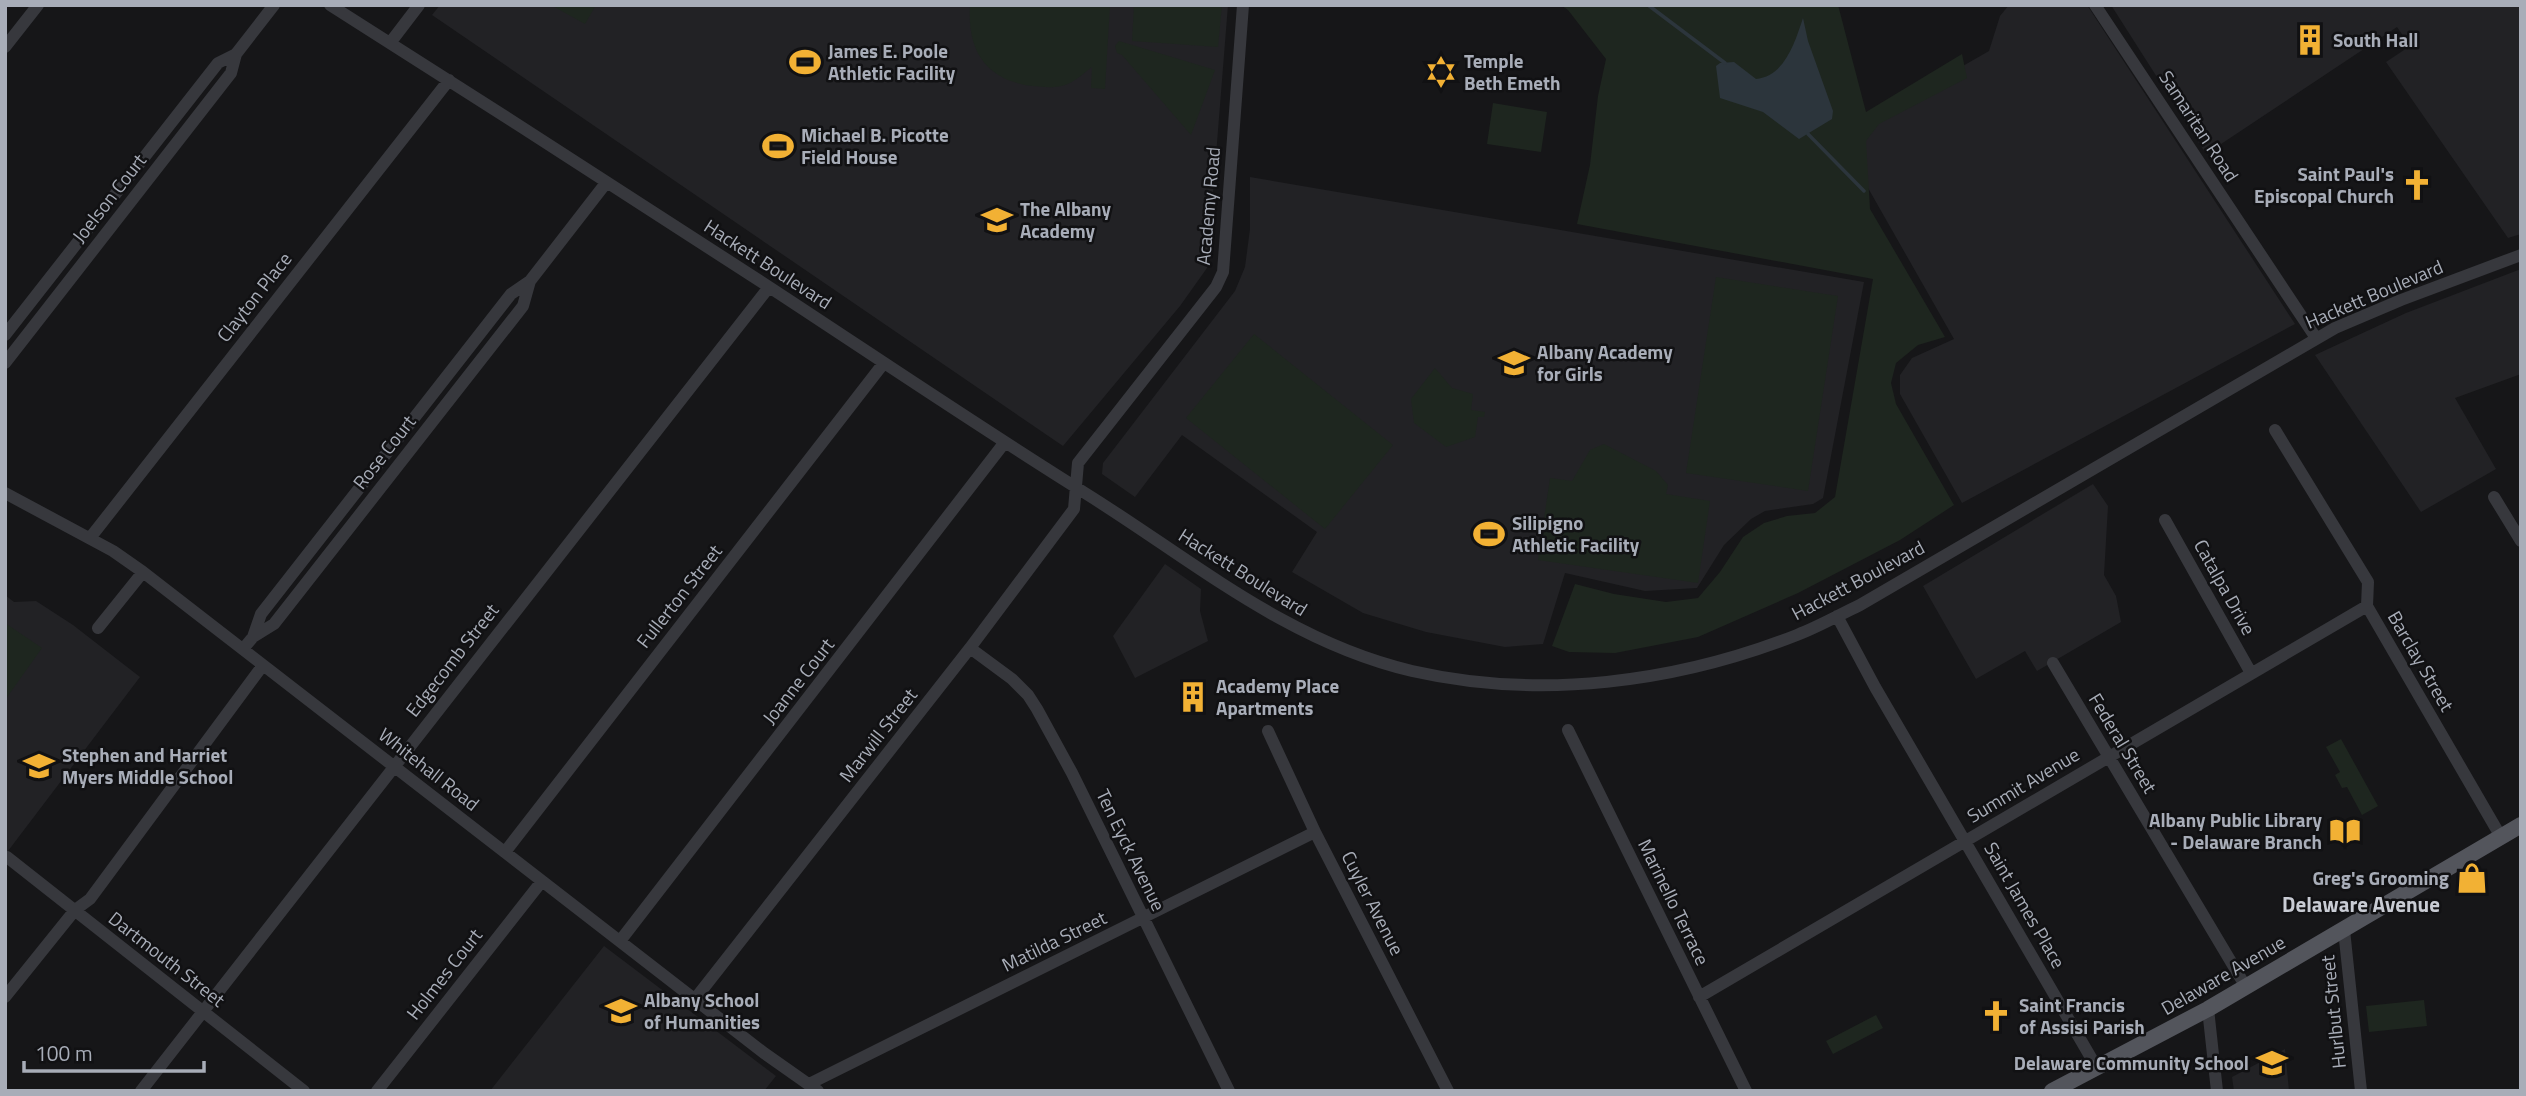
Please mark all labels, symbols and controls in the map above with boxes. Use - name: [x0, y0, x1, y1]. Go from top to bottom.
- building icon: South Hall: [2293, 23, 2327, 57]
- place label: South Hall: [2333, 25, 2418, 54]
- place label: James E. Poole Athletic Facility: [828, 36, 956, 87]
- sports icon: James E. Poole Athletic Facility: [788, 45, 822, 79]
- place label: Temple Beth Emeth: [1464, 46, 1560, 97]
- synagogue icon: Temple Beth Emeth: [1424, 55, 1458, 89]
- street label: Samaritan Road: [2152, 64, 2246, 187]
- place label: Michael B. Picotte Field House: [801, 120, 949, 171]
- sports icon: Michael B. Picotte Field House: [761, 129, 795, 163]
- street label: Academy Road: [1188, 145, 1227, 266]
- street label: Joelson Court: [64, 147, 153, 248]
- place label: Saint Paul's Episcopal Church: [2254, 159, 2394, 210]
- church icon: Saint Paul's Episcopal Church: [2400, 168, 2434, 202]
- place label: The Albany Academy: [1020, 194, 1111, 245]
- school or university icon: The Albany Academy: [980, 203, 1014, 237]
- street label: Hackett Boulevard: [699, 211, 838, 316]
- street label: Clayton Place: [209, 245, 298, 348]
- street label: Hackett Boulevard: [2300, 251, 2447, 336]
- place label: Albany Academy for Girls: [1537, 337, 1673, 388]
- school or university icon: Albany Academy for Girls: [1497, 346, 1531, 380]
- street label: Rose Court: [345, 408, 422, 495]
- place label: Silipigno Athletic Facility: [1512, 508, 1640, 559]
- sports icon: Silipigno Athletic Facility: [1472, 517, 1506, 551]
- street label: Hackett Boulevard: [1173, 520, 1313, 623]
- street label: Hackett Boulevard: [1786, 532, 1930, 627]
- street label: Catalpa Drive: [2187, 534, 2264, 640]
- street label: Fullerton Street: [629, 537, 729, 654]
- street label: Edgecomb Street: [398, 597, 505, 723]
- street label: Barclay Street: [2381, 605, 2462, 717]
- street label: Joanne Court: [755, 631, 841, 730]
- place label: Academy Place Apartments: [1216, 671, 1340, 722]
- building icon: Academy Place Apartments: [1176, 680, 1210, 714]
- street label: Marwill Street: [832, 681, 924, 788]
- street label: Federal Street: [2082, 687, 2165, 799]
- street label: Whitehall Road: [373, 720, 486, 817]
- place label: Stephen and Harriet Myers Middle School: [62, 740, 233, 791]
- street label: Summit Avenue: [1961, 740, 2084, 830]
- school or university icon: Stephen and Harriet Myers Middle School: [22, 749, 56, 783]
- street label: Ten Eyck Avenue: [1089, 784, 1174, 916]
- place label: Albany Public Library - Delaware Branch: [2149, 805, 2322, 856]
- library icon: Albany Public Library - Delaware Branch: [2328, 814, 2362, 848]
- street label: Marinello Terrace: [1631, 834, 1718, 970]
- street label: Saint James Place: [1978, 836, 2073, 973]
- street label: Cuyler Avenue: [1335, 846, 1412, 960]
- shop icon: Greg's Grooming: [2455, 861, 2489, 895]
- place label: Greg's Grooming: [2312, 863, 2449, 892]
- district label: Delaware Avenue: [2282, 888, 2440, 920]
- street label: Matilda Street: [996, 903, 1111, 978]
- street label: Dartmouth Street: [103, 904, 232, 1014]
- street label: Holmes Court: [399, 921, 489, 1026]
- street label: Delaware Avenue: [2155, 927, 2290, 1022]
- street label: Hurlbut Street: [2312, 954, 2353, 1070]
- place label: Albany School of Humanities: [644, 985, 760, 1036]
- place label: Saint Francis of Assisi Parish: [2019, 990, 2145, 1041]
- school or university icon: Albany School of Humanities: [604, 994, 638, 1028]
- church icon: Saint Francis of Assisi Parish: [1979, 999, 2013, 1033]
- scale bar: [24, 1030, 205, 1074]
- text: 100 m: [35, 1037, 92, 1069]
- school or university icon: Delaware Community School: [2255, 1046, 2289, 1080]
- place label: Delaware Community School: [2014, 1048, 2249, 1077]

